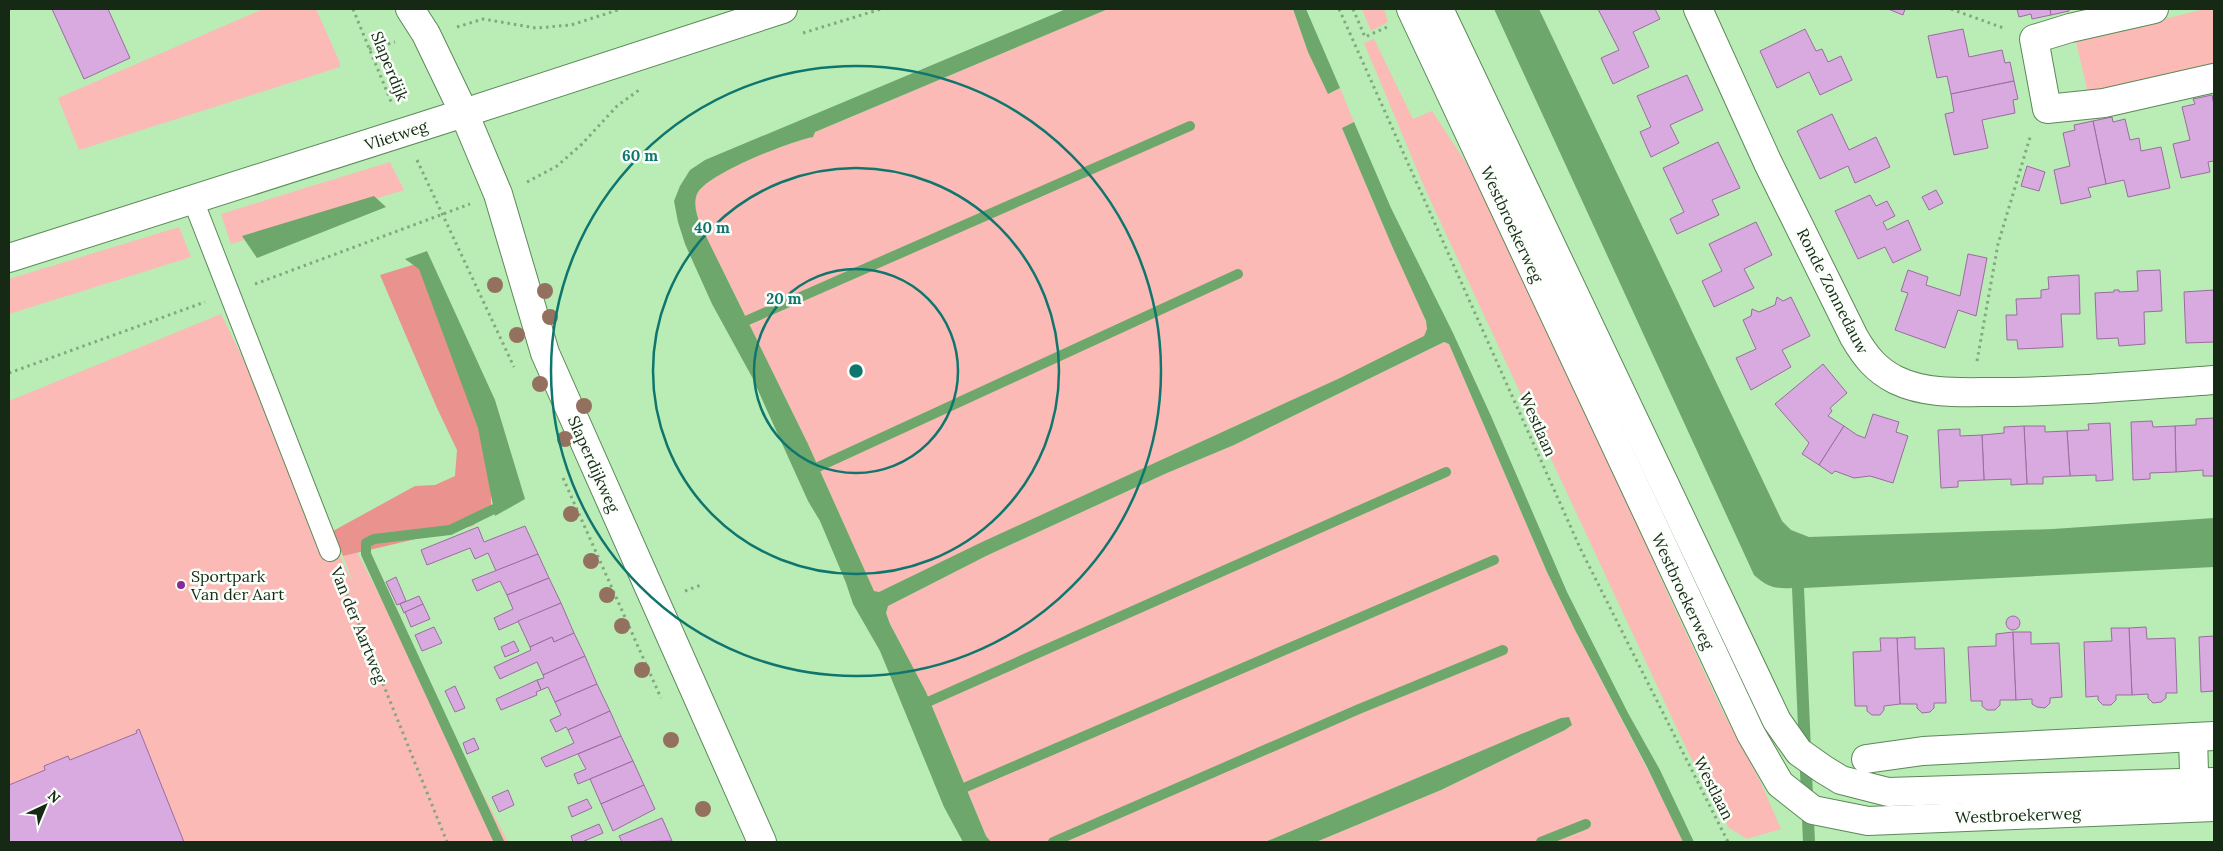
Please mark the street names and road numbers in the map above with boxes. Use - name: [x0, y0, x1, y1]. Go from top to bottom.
- street label: Slaperdijk: [367, 28, 413, 104]
- street label: Vlietweg: [361, 115, 431, 155]
- street label: Westbroekerweg: [1476, 163, 1548, 286]
- street label: Ronde Zonnedauw: [1793, 225, 1873, 357]
- street label: Westlaan: [1515, 389, 1561, 459]
- street label: Slaperdijkweg: [564, 413, 625, 516]
- street label: Westbroekerweg: [1647, 530, 1719, 653]
- street label: Van der Aartweg: [326, 563, 392, 687]
- street label: Westlaan: [1690, 753, 1739, 823]
- street label: Westbroekerweg: [1955, 803, 2082, 827]

